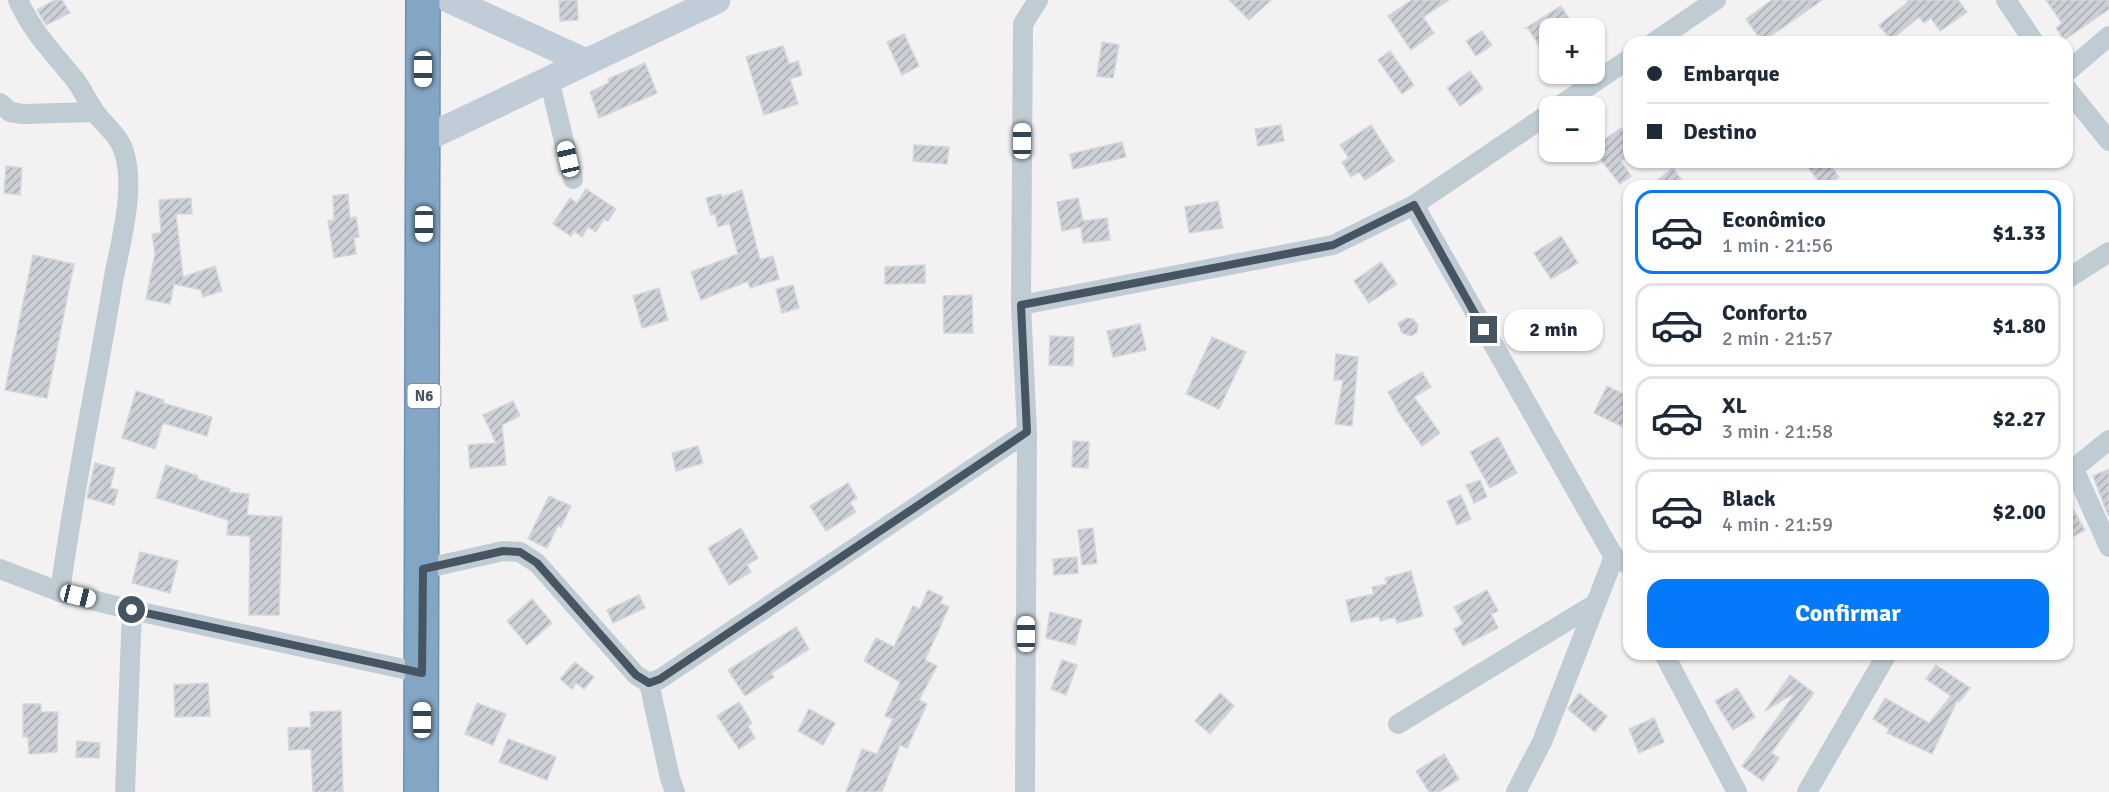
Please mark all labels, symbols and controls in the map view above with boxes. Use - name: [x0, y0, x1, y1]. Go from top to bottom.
- map controls: [1539, 18, 1605, 162]
- button: +: [1539, 18, 1605, 84]
- car: [414, 51, 432, 87]
- text: Embarque: [1683, 60, 1780, 87]
- button: −: [1539, 96, 1605, 162]
- text: Destino: [1683, 118, 1757, 145]
- car: [1013, 123, 1031, 159]
- car: [555, 139, 581, 179]
- icon: car: [1650, 205, 1704, 259]
- car: [415, 206, 433, 242]
- text: Econômico: [1722, 206, 1826, 233]
- text: $1.33: [1992, 219, 2046, 246]
- text: 1 min · 21:56: [1722, 233, 1833, 258]
- icon: car: [1650, 298, 1704, 352]
- text: Conforto: [1722, 299, 1807, 326]
- callout: 2 min: [1505, 309, 1604, 351]
- text: $1.80: [1992, 312, 2046, 339]
- route end: [1470, 316, 1497, 343]
- text: 2 min: [1529, 317, 1578, 342]
- text: 2 min · 21:57: [1722, 326, 1833, 351]
- road number: N6: [408, 384, 440, 408]
- icon: car: [1650, 391, 1704, 445]
- text: XL: [1722, 392, 1747, 419]
- text: $2.27: [1992, 405, 2046, 432]
- text: 3 min · 21:58: [1722, 419, 1833, 444]
- icon: car: [1650, 484, 1704, 538]
- text: Black: [1722, 485, 1776, 512]
- text: $2.00: [1992, 498, 2046, 525]
- text: 4 min · 21:59: [1722, 512, 1833, 537]
- button: Confirmar: [1647, 579, 2049, 648]
- car: [58, 583, 98, 609]
- route start: [118, 596, 145, 623]
- car: [1017, 616, 1035, 652]
- car: [413, 702, 431, 738]

